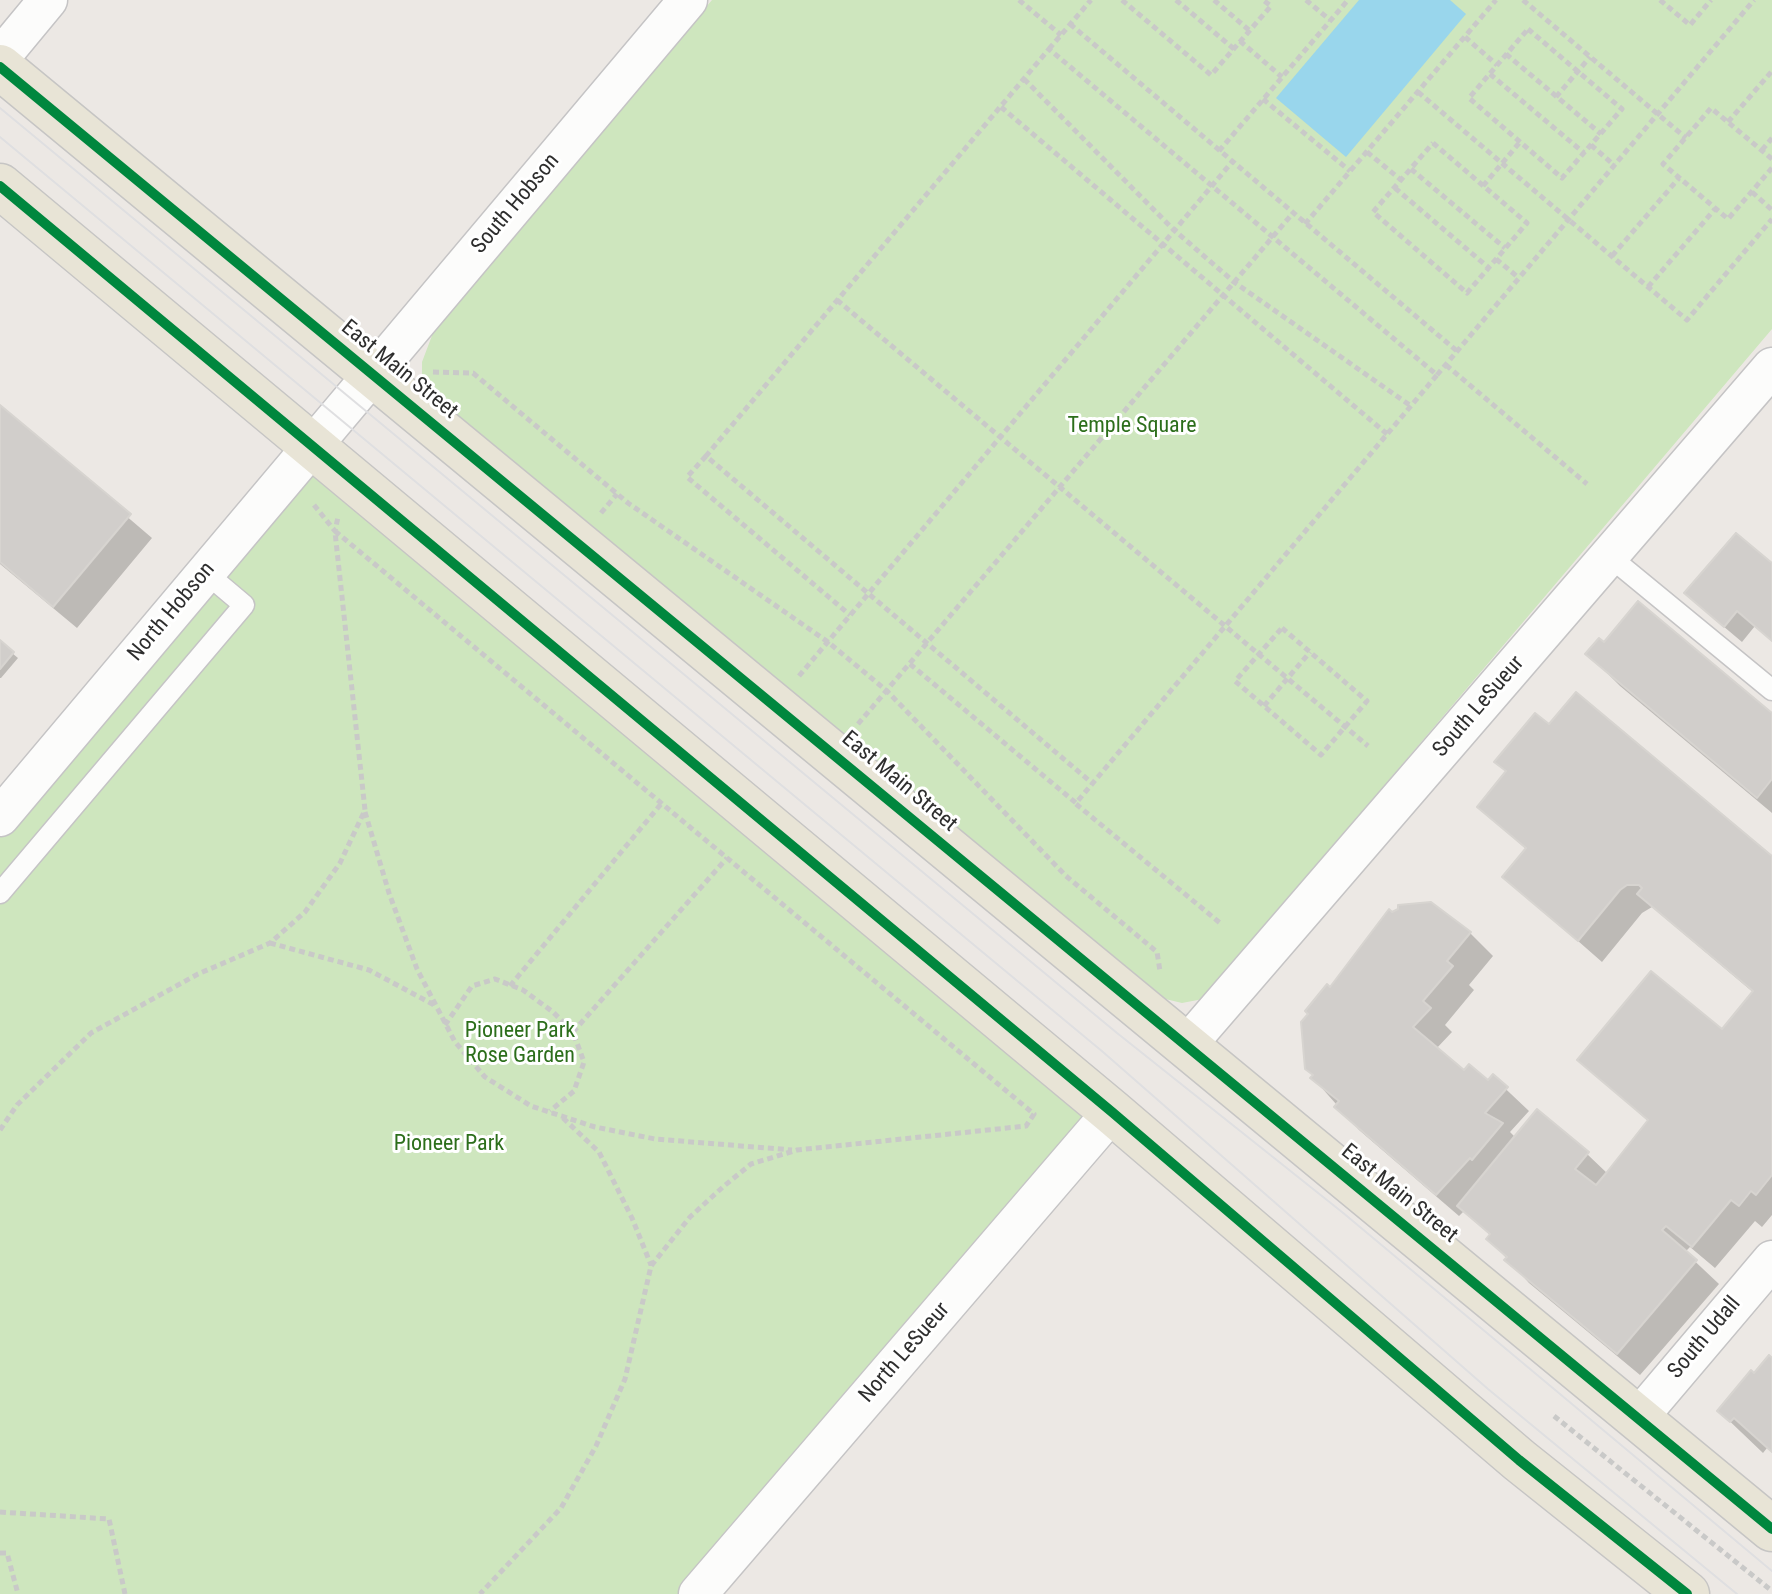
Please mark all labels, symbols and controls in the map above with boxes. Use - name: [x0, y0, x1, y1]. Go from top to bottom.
- street label: South Hobson: [467, 149, 565, 259]
- street label: East Main Street: [335, 315, 463, 425]
- park label: Temple Square: [1068, 413, 1196, 439]
- street label: North Hobson: [123, 557, 221, 667]
- street label: South LeSueur: [1428, 651, 1530, 763]
- street label: East Main Street: [836, 726, 962, 838]
- park label: Pioneer Park Rose Garden: [465, 1018, 575, 1070]
- park label: Pioneer Park: [394, 1131, 504, 1157]
- street label: East Main Street: [1335, 1139, 1463, 1249]
- street label: South Udall: [1663, 1292, 1747, 1384]
- street label: North LeSueur: [854, 1297, 956, 1409]

